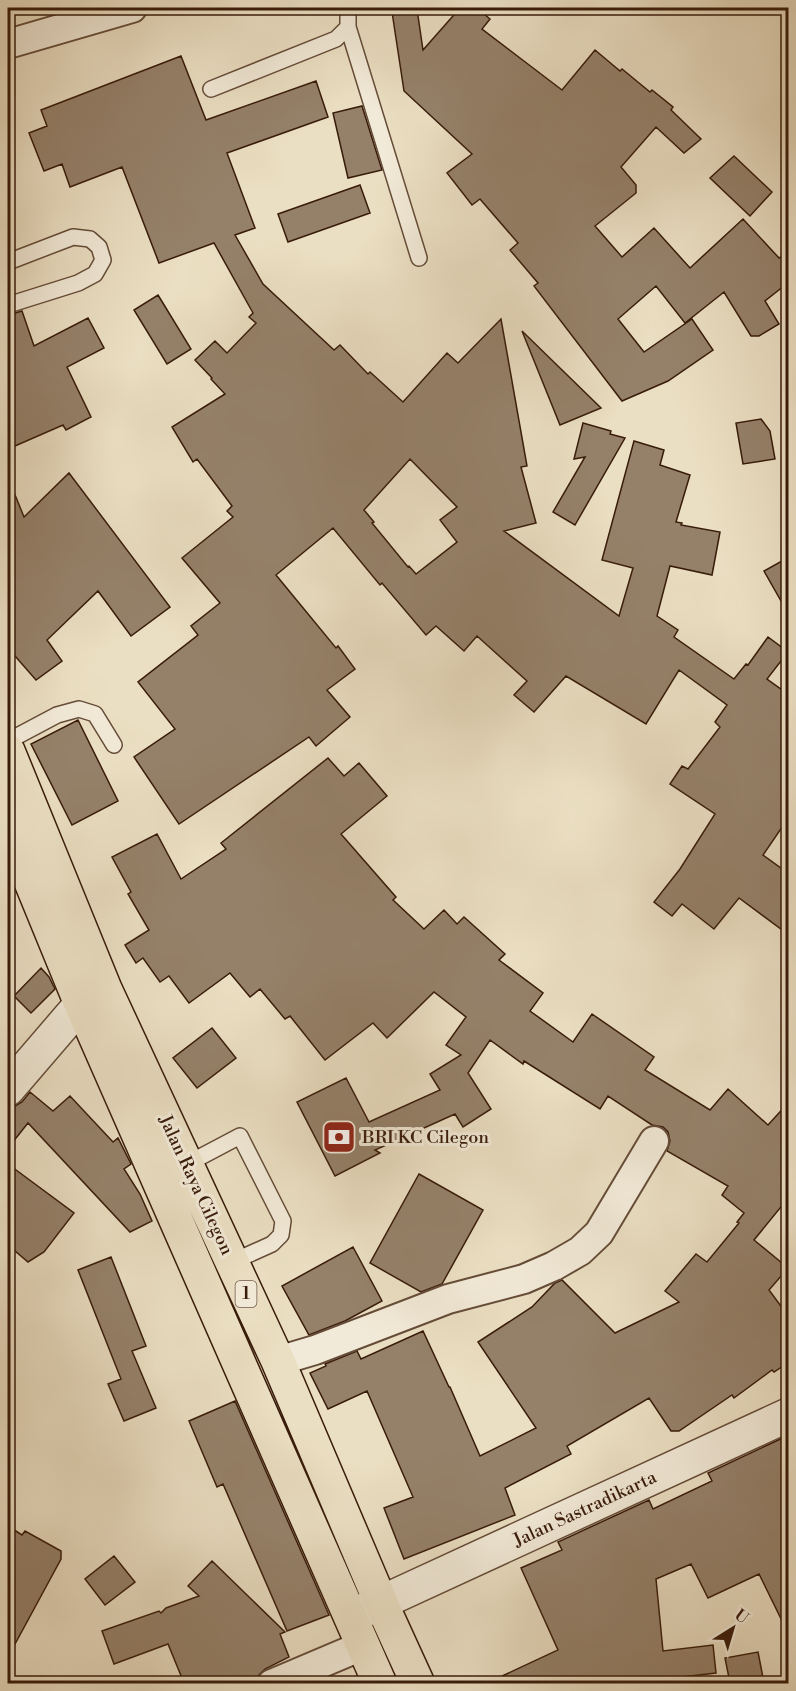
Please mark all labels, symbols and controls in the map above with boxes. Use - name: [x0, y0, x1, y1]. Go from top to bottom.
- street label: Jalan Raya Cilegon: [153, 1110, 239, 1259]
- bank icon: BRI KC Cilegon: [321, 1119, 357, 1155]
- place label: BRI KC Cilegon: [361, 1126, 489, 1149]
- road number: 1: [236, 1281, 256, 1307]
- street label: Jalan Sastradikarta: [509, 1465, 661, 1553]
- north arrow: [703, 1598, 763, 1658]
- text: U: [730, 1605, 753, 1629]

